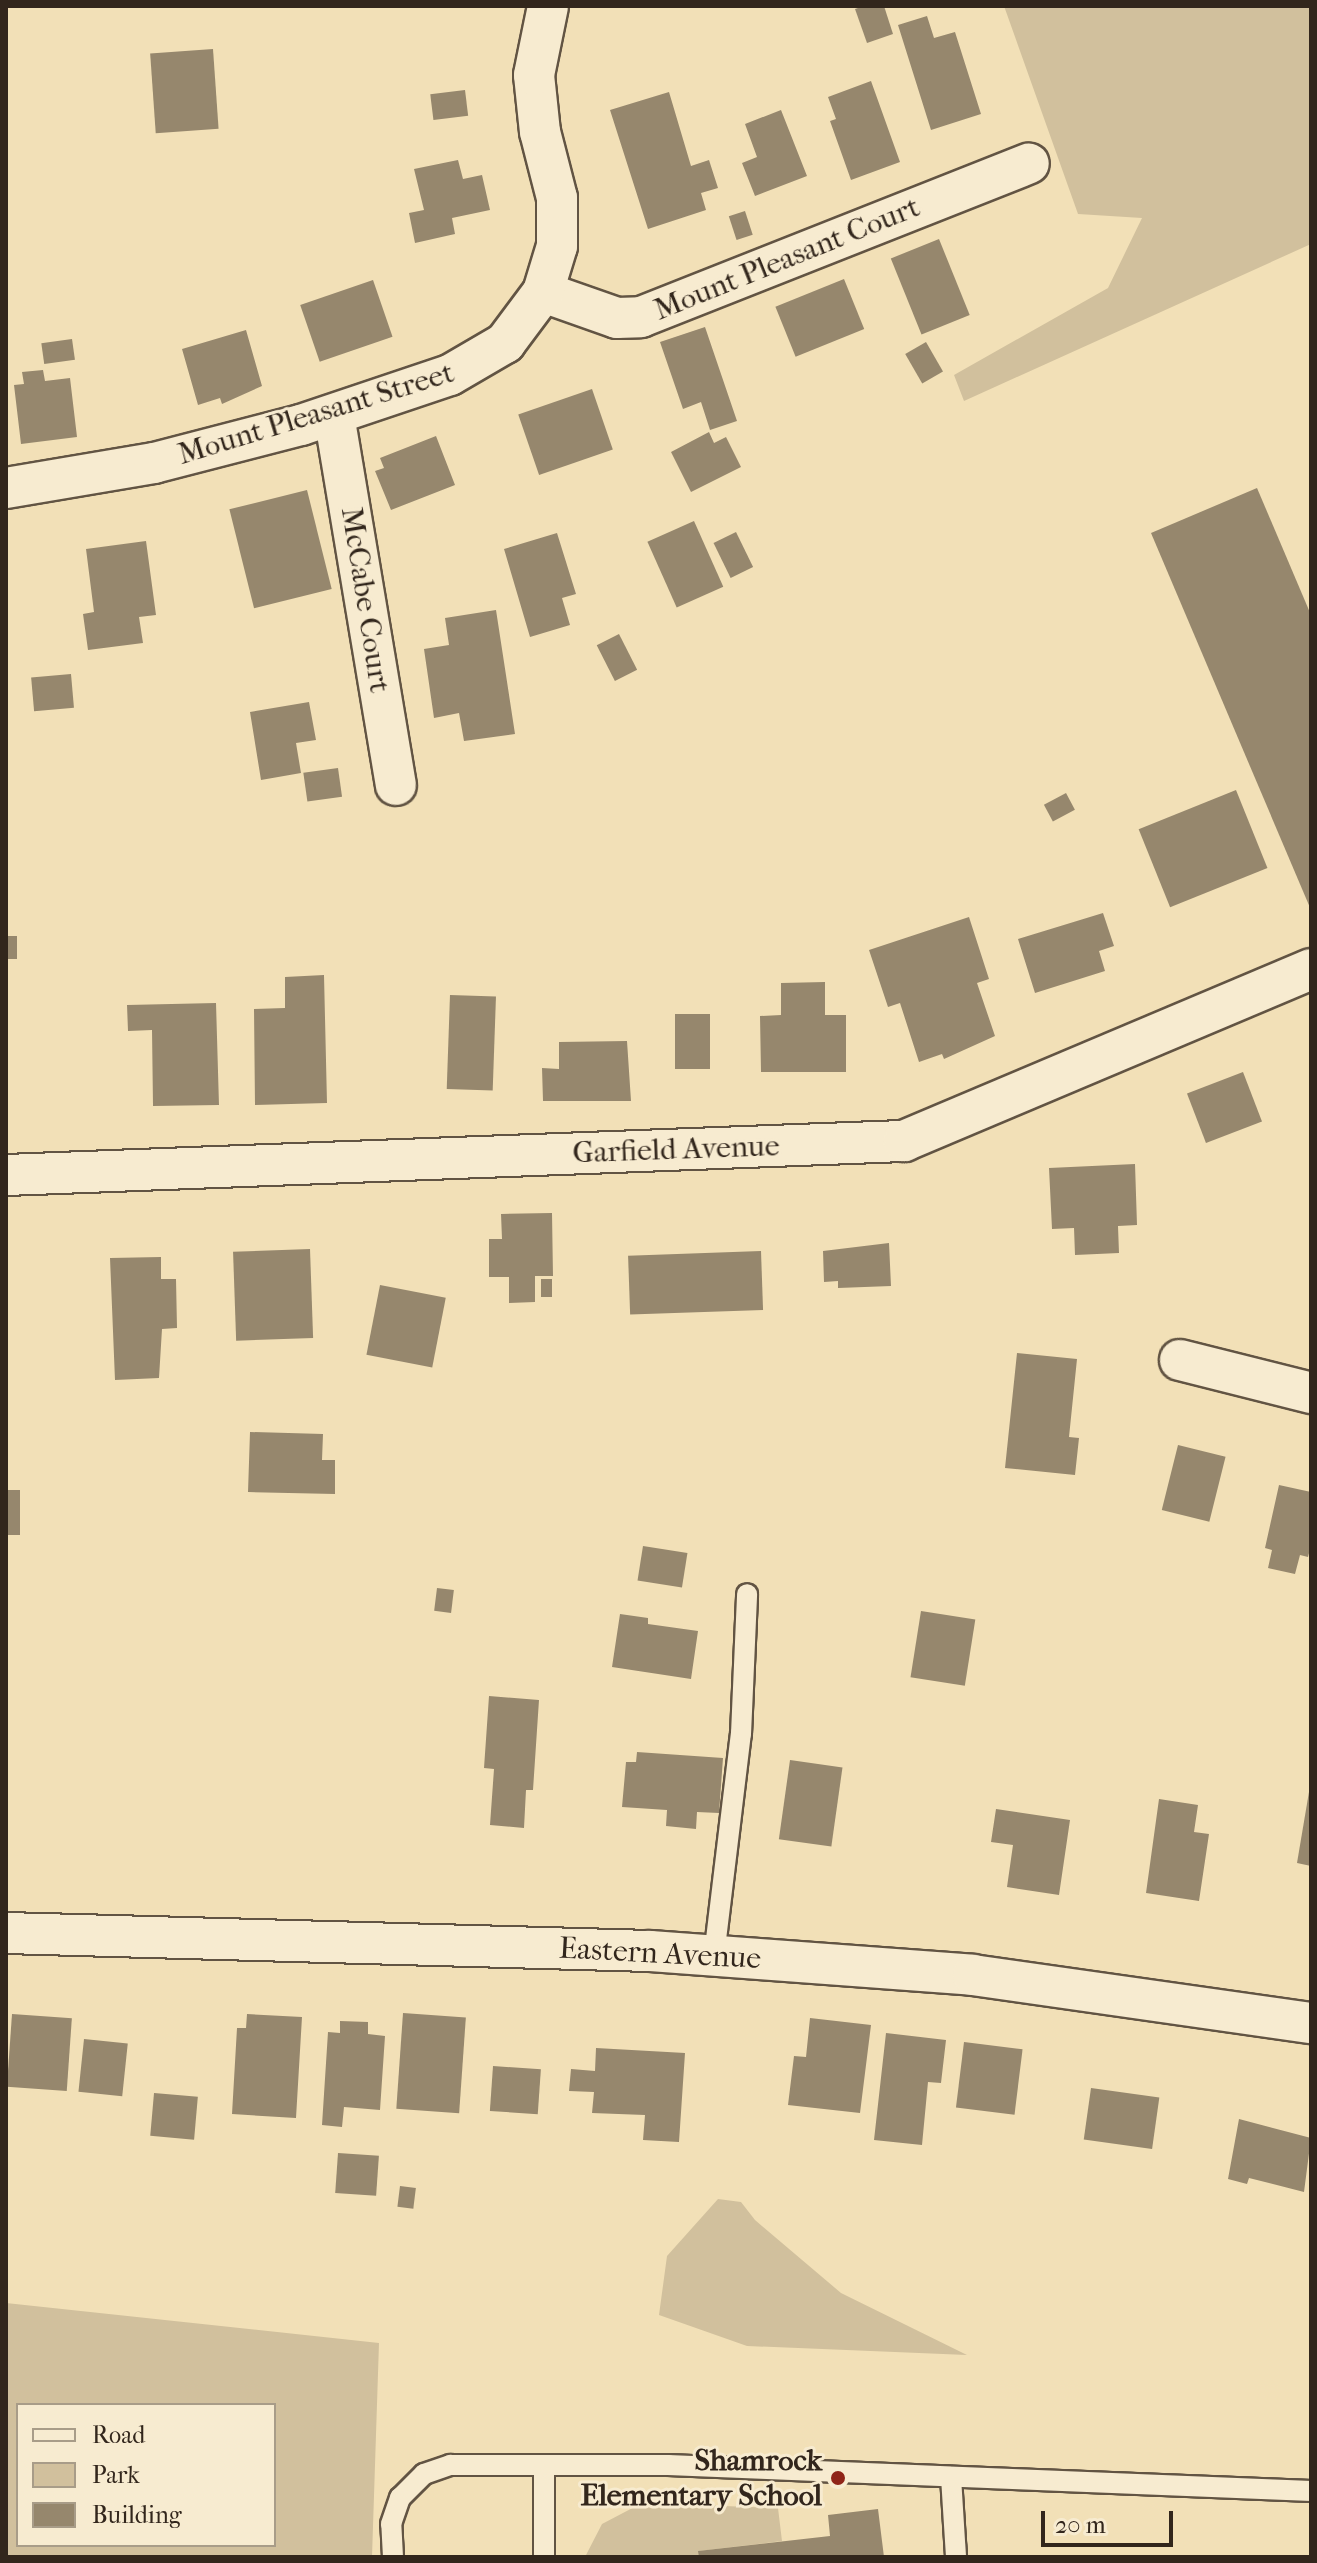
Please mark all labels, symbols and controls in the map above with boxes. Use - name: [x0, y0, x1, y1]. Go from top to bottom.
- street label: Mount Pleasant Court: [649, 189, 925, 329]
- street label: Mount Pleasant Street: [174, 355, 458, 473]
- street label: McCabe Court: [333, 505, 397, 695]
- street label: Garfield Avenue: [572, 1128, 780, 1172]
- street label: Eastern Avenue: [558, 1931, 762, 1977]
- legend: [16, 2403, 276, 2547]
- text: Road: [92, 2421, 145, 2449]
- place label: Shamrock Elementary School: [580, 2443, 822, 2514]
- text: Park: [92, 2461, 140, 2489]
- marker: Shamrock Elementary School: [829, 2469, 847, 2487]
- scale bar: [1045, 2495, 1177, 2545]
- text: Building: [92, 2501, 182, 2529]
- text: 20 m: [1055, 2511, 1106, 2539]

